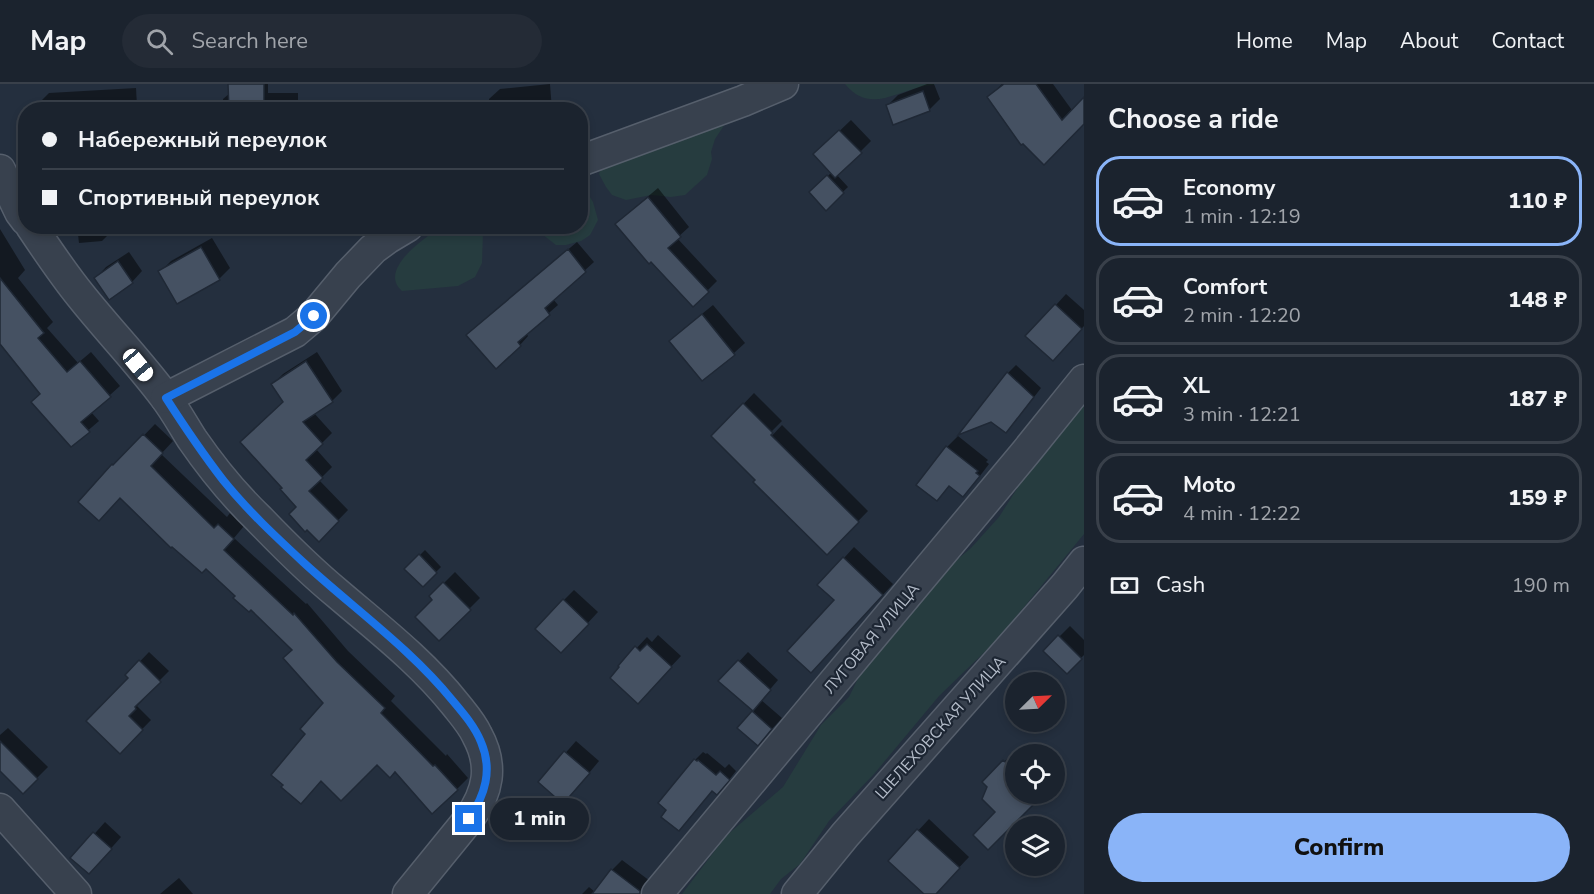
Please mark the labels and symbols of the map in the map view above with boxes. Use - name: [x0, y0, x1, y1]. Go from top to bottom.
- route start: [300, 302, 327, 329]
- car: [120, 345, 156, 385]
- street label: ЛУГОВАЯ УЛИЦА: [819, 578, 925, 699]
- street label: ШЕЛЕХОВСКАЯ УЛИЦА: [870, 651, 1011, 804]
- north arrow: [1005, 672, 1065, 732]
- callout: 1 min: [490, 798, 589, 840]
- route end: [455, 805, 482, 832]

